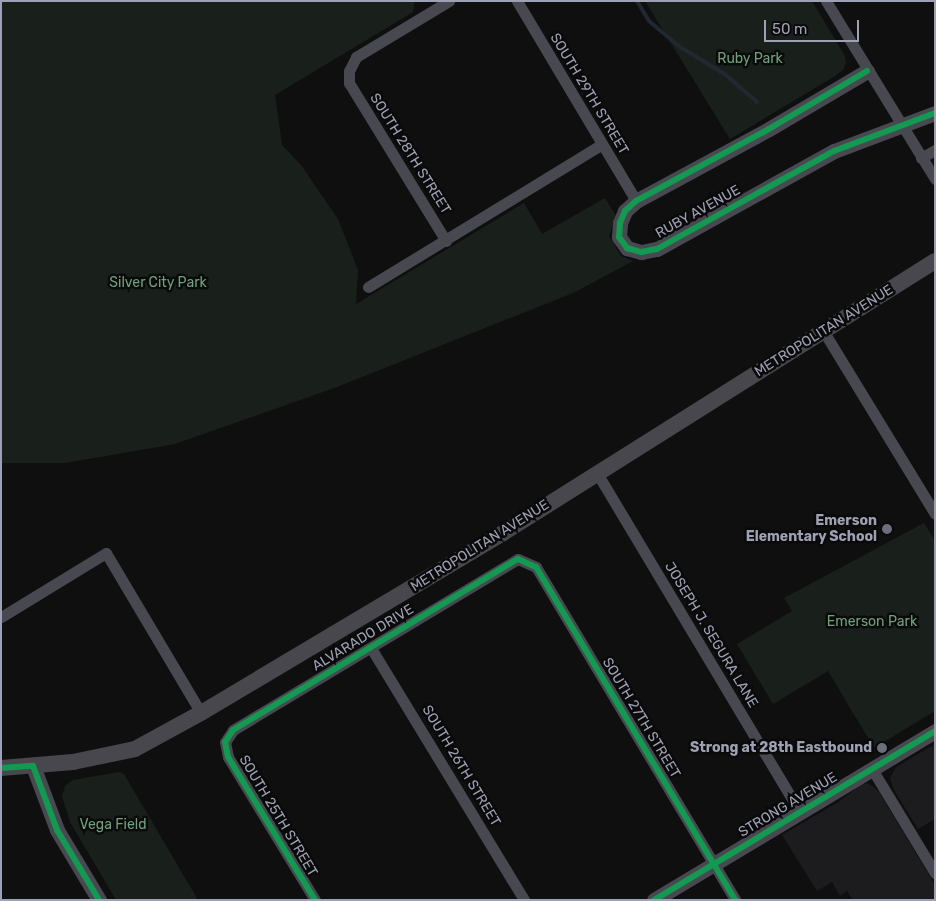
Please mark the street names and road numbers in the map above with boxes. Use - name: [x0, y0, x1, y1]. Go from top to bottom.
- street label: SOUTH 29TH STREET: [546, 30, 632, 158]
- street label: SOUTH 28TH STREET: [366, 91, 454, 217]
- street label: RUBY AVENUE: [652, 182, 744, 242]
- street label: METROPOLITAN AVENUE: [751, 281, 897, 381]
- street label: METROPOLITAN AVENUE: [407, 496, 553, 596]
- street label: JOSEPH J. SEGURA LANE: [661, 559, 761, 711]
- street label: ALVARADO DRIVE: [309, 601, 417, 675]
- street label: SOUTH 27TH STREET: [598, 655, 684, 781]
- street label: SOUTH 26TH STREET: [418, 702, 504, 830]
- street label: SOUTH 25TH STREET: [235, 752, 321, 880]
- street label: STRONG AVENUE: [735, 769, 841, 841]

